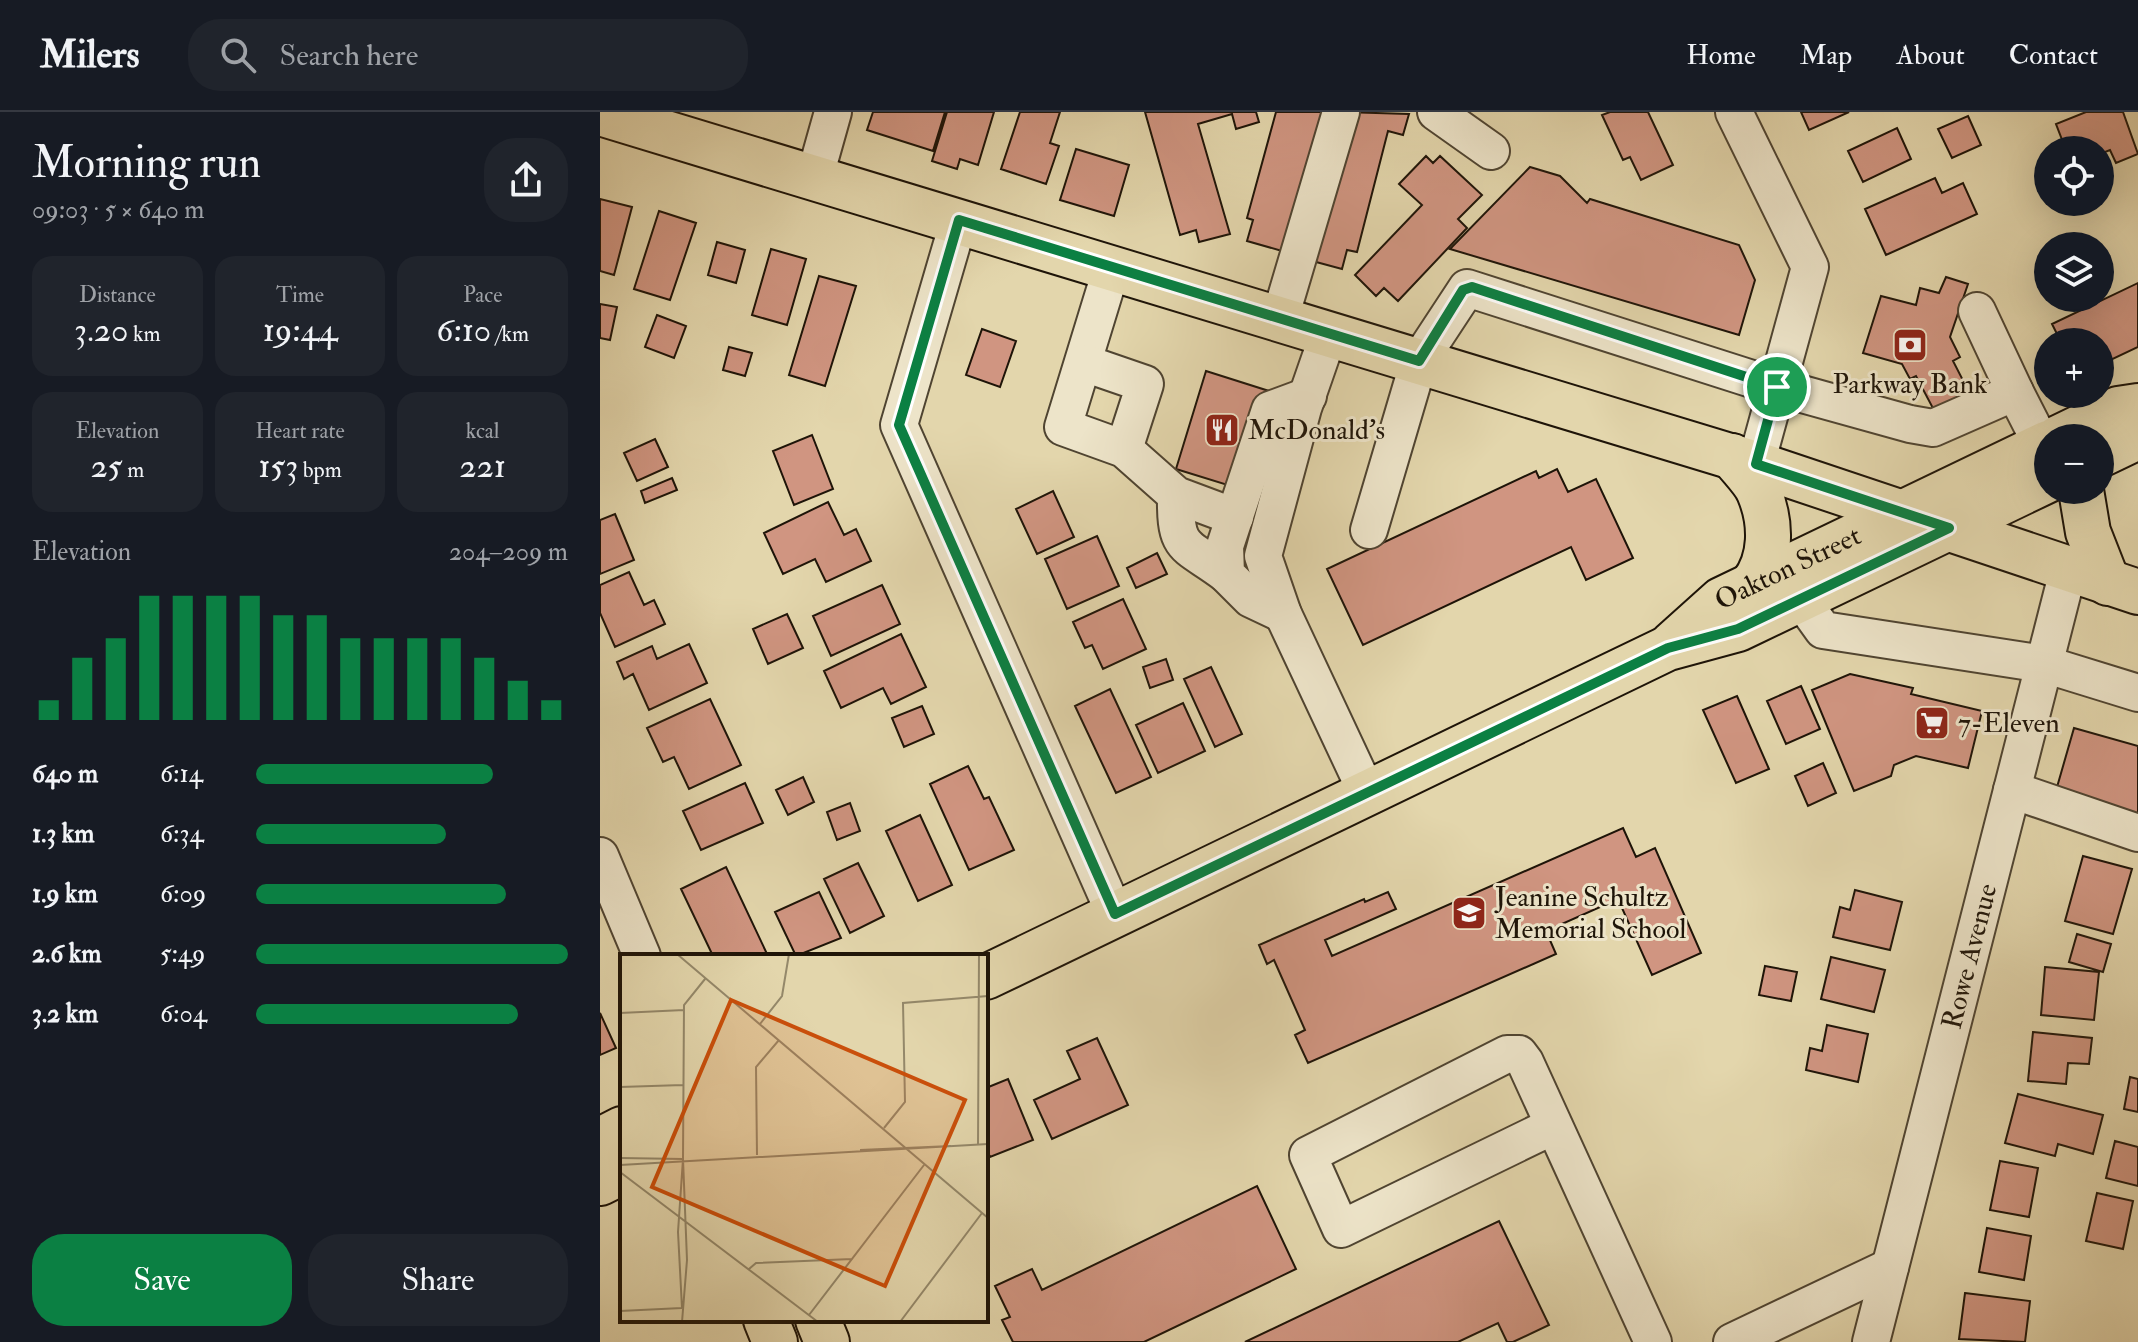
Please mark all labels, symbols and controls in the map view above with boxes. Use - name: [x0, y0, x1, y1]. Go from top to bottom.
- search box: [188, 19, 748, 91]
- text: Milers: [40, 31, 140, 79]
- icon: search: [216, 33, 260, 77]
- text: Search here: [280, 37, 418, 74]
- text: Home: [1686, 38, 1756, 73]
- text: Map: [1800, 38, 1852, 73]
- text: About: [1896, 38, 1965, 73]
- text: Contact: [2009, 38, 2098, 73]
- text: Morning run: [32, 136, 261, 191]
- map controls: [2034, 136, 2114, 504]
- button: locate: [2034, 136, 2114, 216]
- button: share: [484, 138, 568, 222]
- text: 09:03 · 5 × 640 m: [32, 194, 204, 226]
- button: layers: [2034, 232, 2114, 312]
- text: Distance: [79, 281, 156, 309]
- text: Time: [276, 281, 324, 309]
- text: Pace: [463, 281, 502, 309]
- text: 3.20: [74, 309, 128, 352]
- text: 19:44: [263, 309, 337, 352]
- text: 6:10: [436, 309, 491, 352]
- text: km: [128, 320, 161, 348]
- text: /km: [491, 320, 529, 348]
- bank icon: Parkway Bank: [1891, 326, 1929, 364]
- button: +: [2034, 328, 2114, 408]
- pin: [1743, 353, 1811, 421]
- icon: arrive: [1755, 365, 1799, 409]
- place label: Parkway Bank: [1832, 367, 1988, 402]
- restaurant icon: McDonald's: [1203, 411, 1241, 449]
- place label: McDonald's: [1248, 413, 1385, 448]
- text: Elevation: [75, 417, 159, 445]
- text: Heart rate: [255, 417, 345, 445]
- text: kcal: [466, 417, 500, 445]
- button: −: [2034, 424, 2114, 504]
- text: 25: [90, 445, 123, 488]
- text: 153: [258, 445, 298, 488]
- text: 221: [459, 445, 506, 488]
- text: m: [123, 456, 144, 484]
- text: bpm: [298, 456, 342, 484]
- street label: Oakton Street: [1709, 518, 1867, 618]
- text: Elevation: [32, 536, 131, 568]
- text: 204–209 m: [449, 536, 568, 568]
- supermarket icon: 7-Eleven: [1913, 704, 1951, 742]
- place label: 7-Eleven: [1958, 706, 2060, 741]
- text: 640 m: [32, 758, 98, 790]
- text: 6:14: [160, 758, 203, 790]
- text: 1.3 km: [32, 818, 94, 850]
- text: 6:34: [160, 818, 203, 850]
- text: 1.9 km: [32, 878, 98, 910]
- text: 6:09: [160, 878, 206, 910]
- place label: Jeanine Schultz Memorial School: [1494, 880, 1686, 947]
- street label: Rowe Avenue: [1934, 880, 2005, 1033]
- school or university icon: Jeanine Schultz Memorial School: [1450, 894, 1488, 932]
- text: 2.6 km: [32, 938, 101, 970]
- text: 5:49: [160, 938, 205, 970]
- inset map: [620, 954, 988, 1322]
- text: 3.2 km: [32, 998, 98, 1030]
- text: 6:04: [160, 998, 207, 1030]
- button: Save: [32, 1234, 292, 1326]
- button: Share: [308, 1234, 568, 1326]

